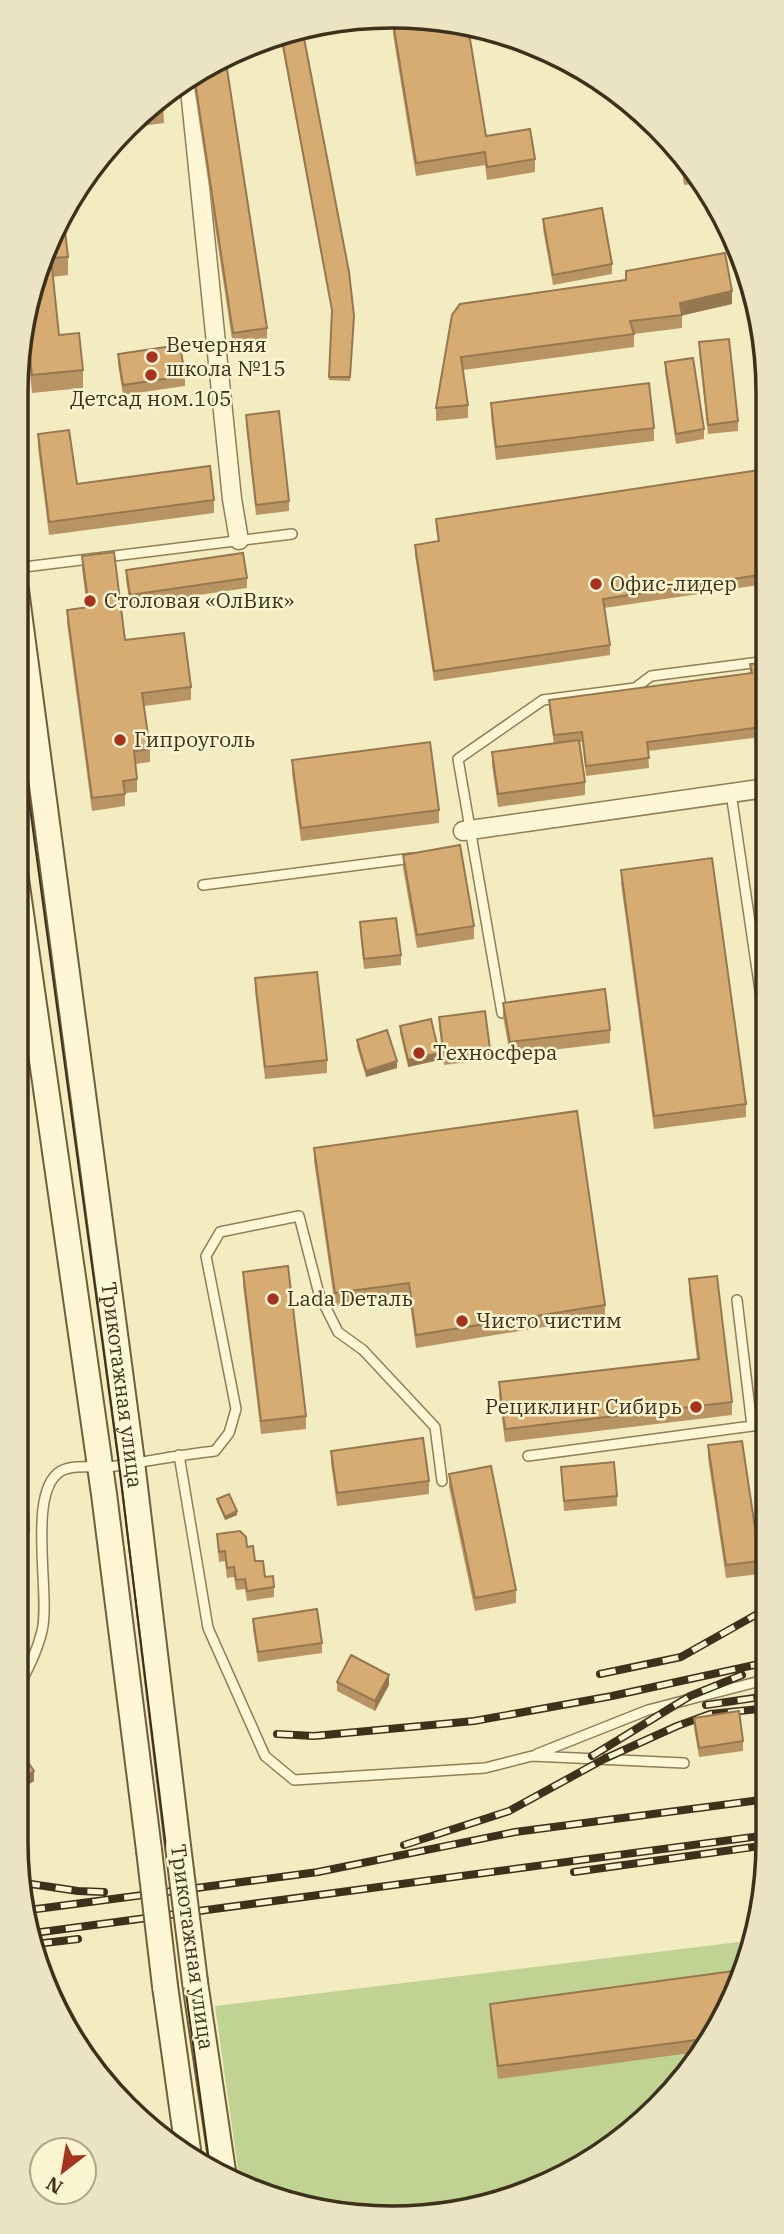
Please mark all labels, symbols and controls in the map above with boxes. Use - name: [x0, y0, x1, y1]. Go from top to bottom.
- place label: Вечерняя школа №15: [166, 330, 286, 382]
- marker: Вечерняя школа №15: [144, 349, 160, 365]
- marker: Детсад ном.105: [143, 367, 159, 383]
- place label: Детсад ном.105: [70, 384, 232, 412]
- place label: Офис-лидер: [610, 569, 737, 597]
- marker: Офис-лидер: [588, 576, 604, 592]
- place label: Столовая «ОлВик»: [104, 586, 294, 614]
- marker: Столовая «ОлВик»: [82, 593, 98, 609]
- place label: Гипроуголь: [134, 725, 255, 753]
- marker: Гипроуголь: [112, 732, 128, 748]
- place label: Техносфера: [433, 1038, 557, 1066]
- marker: Техносфера: [411, 1045, 427, 1061]
- street label: Трикотажная улица: [95, 1280, 150, 1489]
- place label: Lada Dеталь: [287, 1284, 413, 1312]
- marker: Lada Dеталь: [265, 1291, 281, 1307]
- place label: Чисто чистим: [476, 1306, 622, 1334]
- marker: Чисто чистим: [454, 1313, 470, 1329]
- place label: Рециклинг Сибирь: [485, 1392, 682, 1420]
- marker: Рециклинг Сибирь: [688, 1399, 704, 1415]
- street label: Трикотажная улица: [165, 1842, 221, 2052]
- north arrow: [28, 2136, 98, 2206]
- text: N: [42, 2171, 67, 2200]

